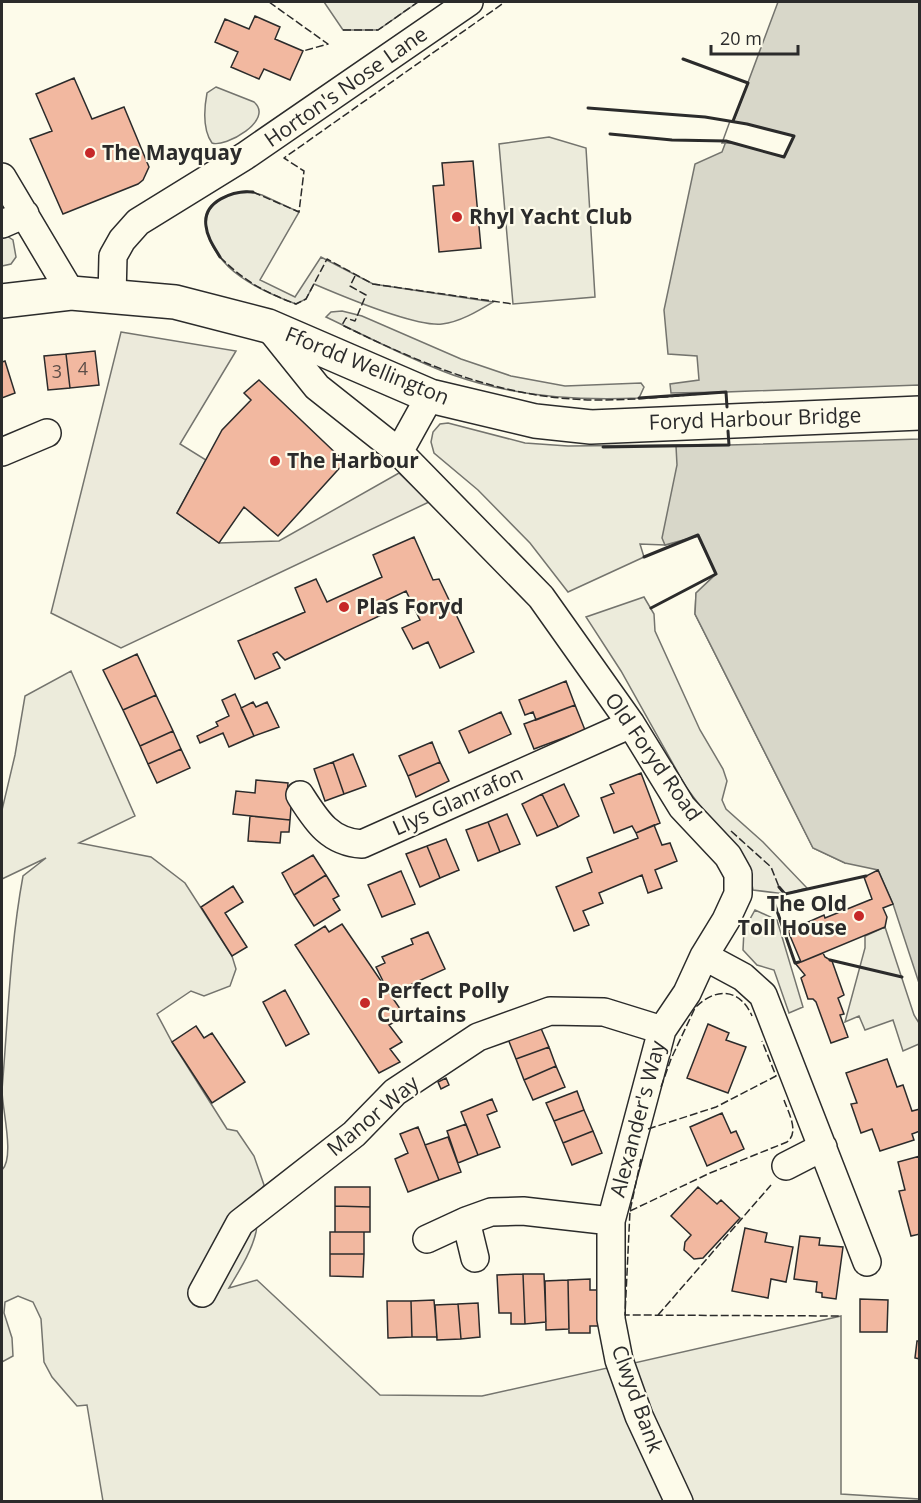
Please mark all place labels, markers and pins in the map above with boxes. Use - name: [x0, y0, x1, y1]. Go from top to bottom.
- place label: The Mayquay: [102, 138, 242, 166]
- marker: The Mayquay: [83, 146, 97, 160]
- place label: Rhyl Yacht Club: [469, 202, 632, 230]
- marker: Rhyl Yacht Club: [450, 210, 464, 224]
- place label: The Harbour: [287, 446, 419, 474]
- marker: The Harbour: [268, 454, 282, 468]
- place label: Plas Foryd: [356, 592, 463, 620]
- marker: Plas Foryd: [337, 600, 351, 614]
- place label: The Old Toll House: [738, 889, 847, 941]
- marker: The Old Toll House: [852, 909, 866, 923]
- place label: Perfect Polly Curtains: [377, 976, 509, 1028]
- marker: Perfect Polly Curtains: [358, 996, 372, 1010]

